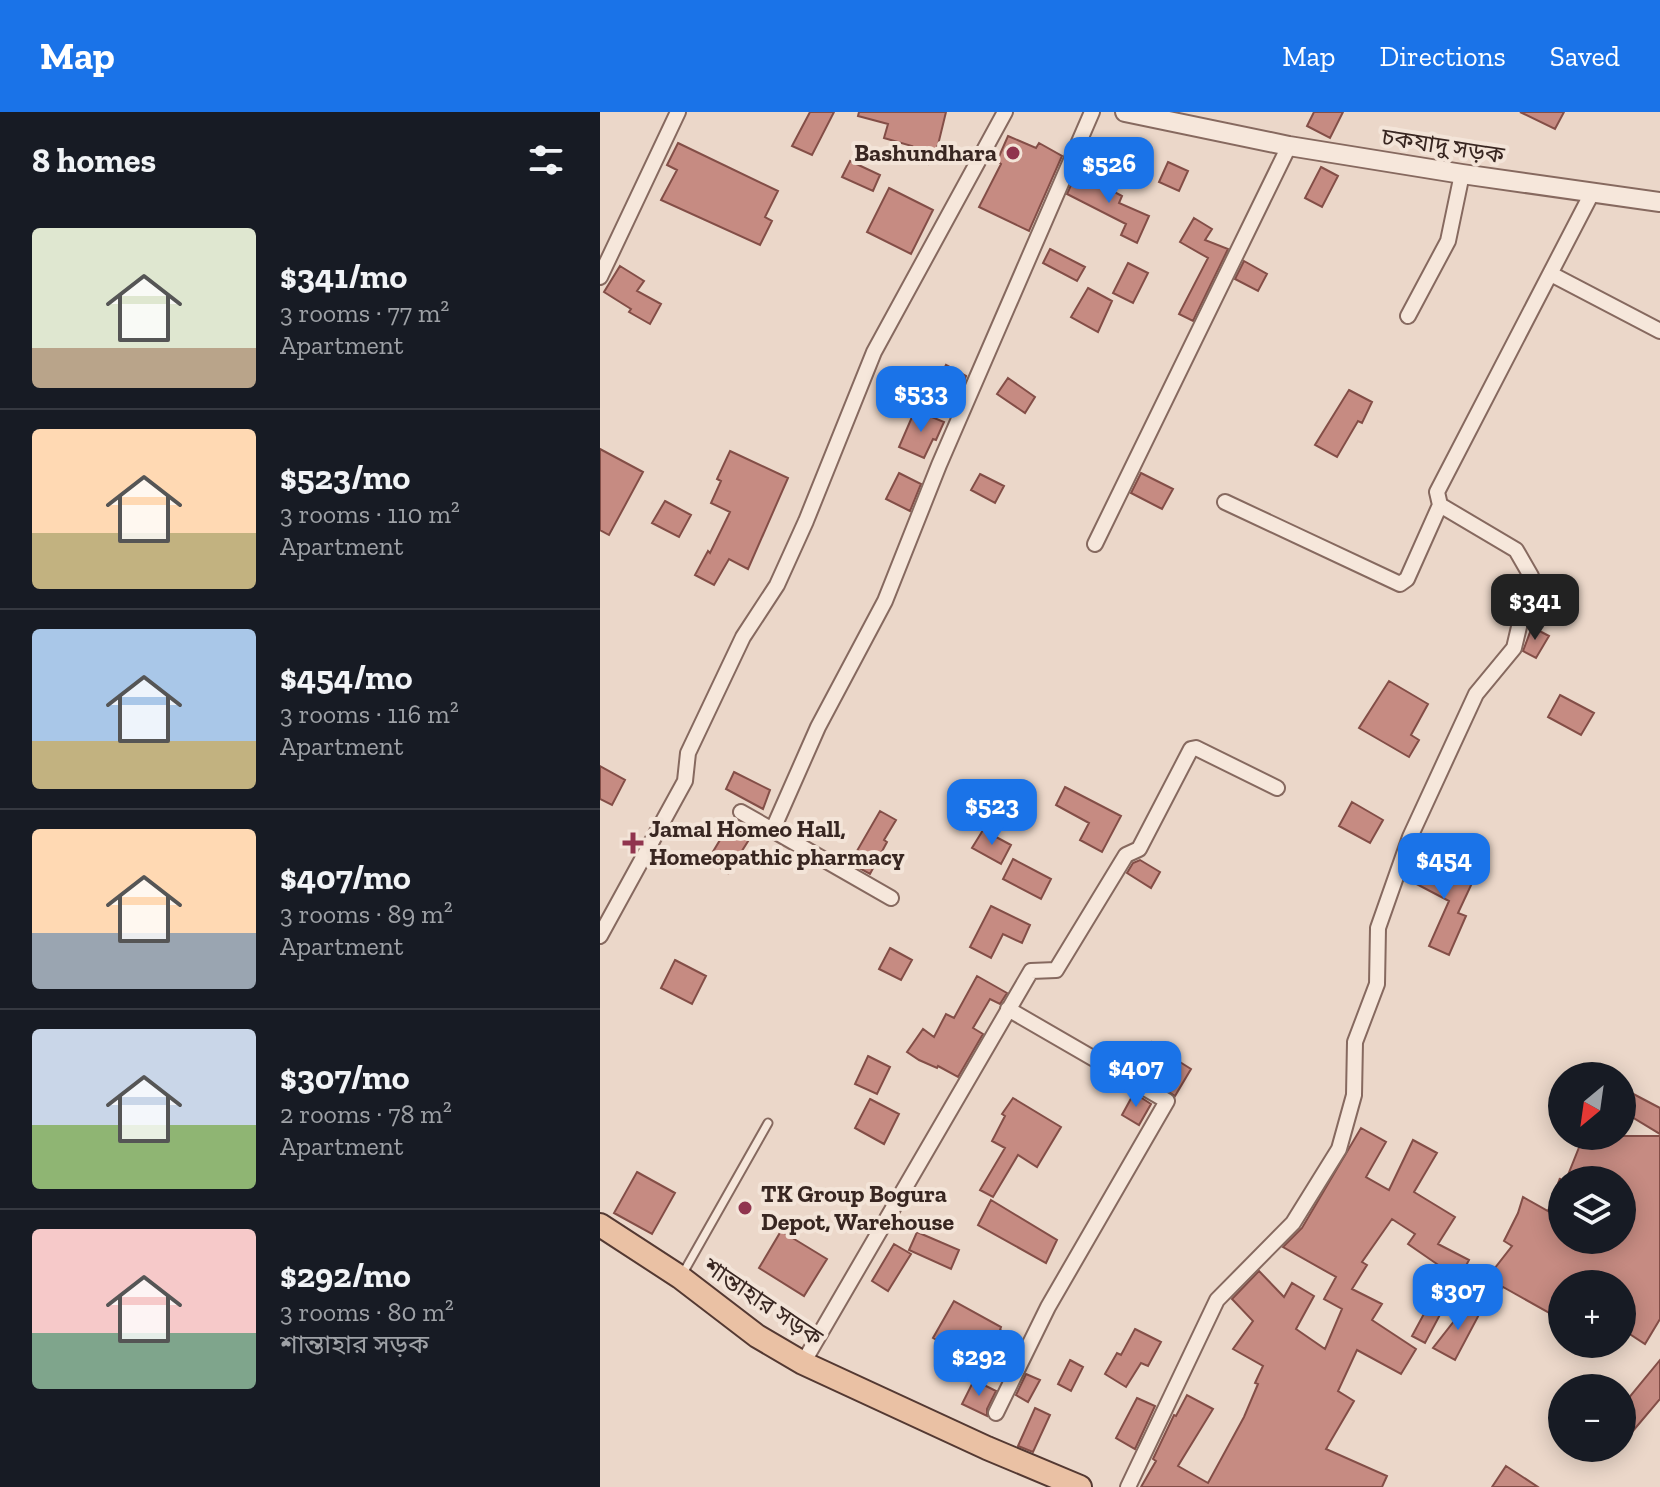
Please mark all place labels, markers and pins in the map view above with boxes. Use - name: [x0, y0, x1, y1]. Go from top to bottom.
- pin: $526: [1062, 137, 1156, 205]
- place label: Bashundhara: [854, 138, 997, 167]
- marker: Bashundhara: [1004, 144, 1022, 162]
- pin: $533: [874, 366, 968, 434]
- pin: $341: [1488, 574, 1582, 642]
- pin: $523: [945, 779, 1039, 847]
- place label: Jamal Homeo Hall, Homeopathic pharmacy: [649, 814, 905, 871]
- pin: $454: [1397, 833, 1491, 901]
- marker: Jamal Homeo Hall, Homeopathic pharmacy: [624, 834, 642, 852]
- pin: $407: [1089, 1041, 1183, 1109]
- place label: TK Group Bogura Depot, Warehouse: [761, 1179, 954, 1236]
- marker: TK Group Bogura Depot, Warehouse: [736, 1199, 754, 1217]
- pin: $307: [1411, 1264, 1505, 1332]
- pin: $292: [932, 1330, 1026, 1398]

